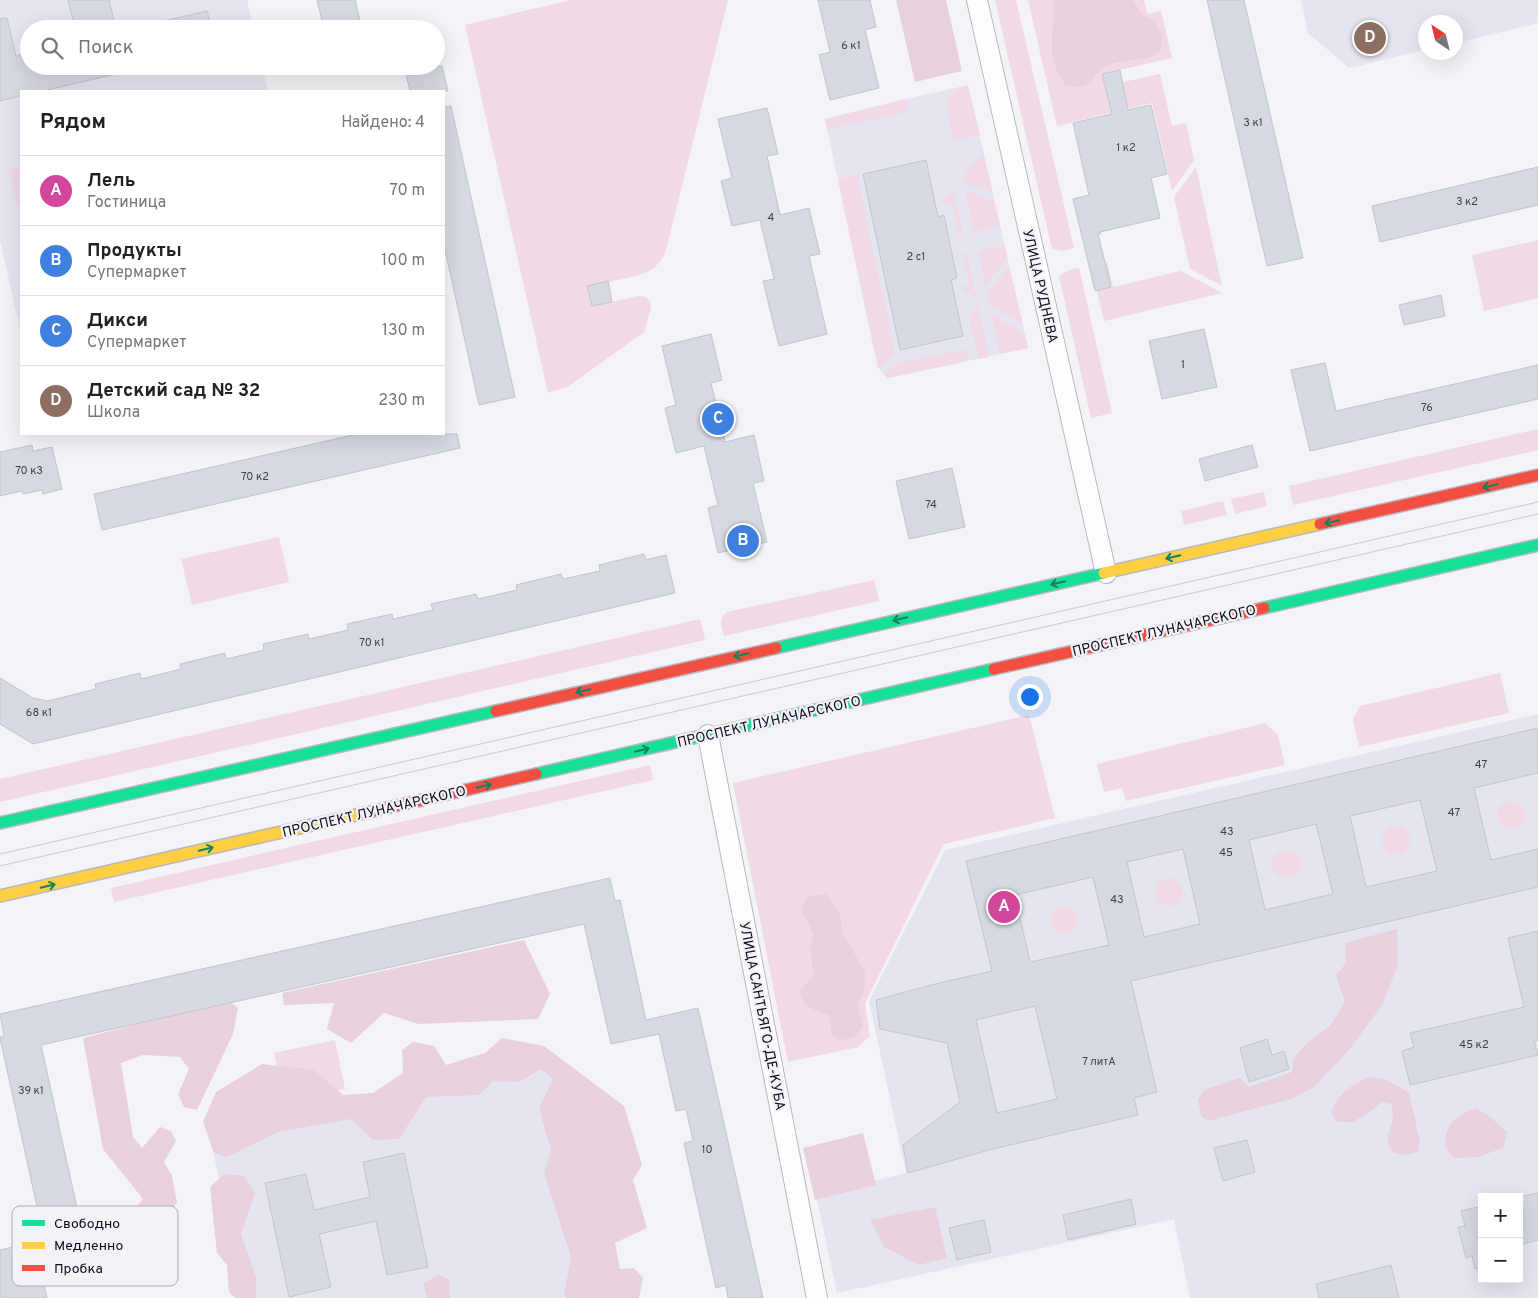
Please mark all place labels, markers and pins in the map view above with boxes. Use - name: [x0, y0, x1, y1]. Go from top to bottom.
- pin: D: [1354, 19, 1386, 57]
- pin: C: [702, 400, 734, 438]
- pin: B: [727, 522, 759, 560]
- pin: A: [988, 888, 1020, 926]

